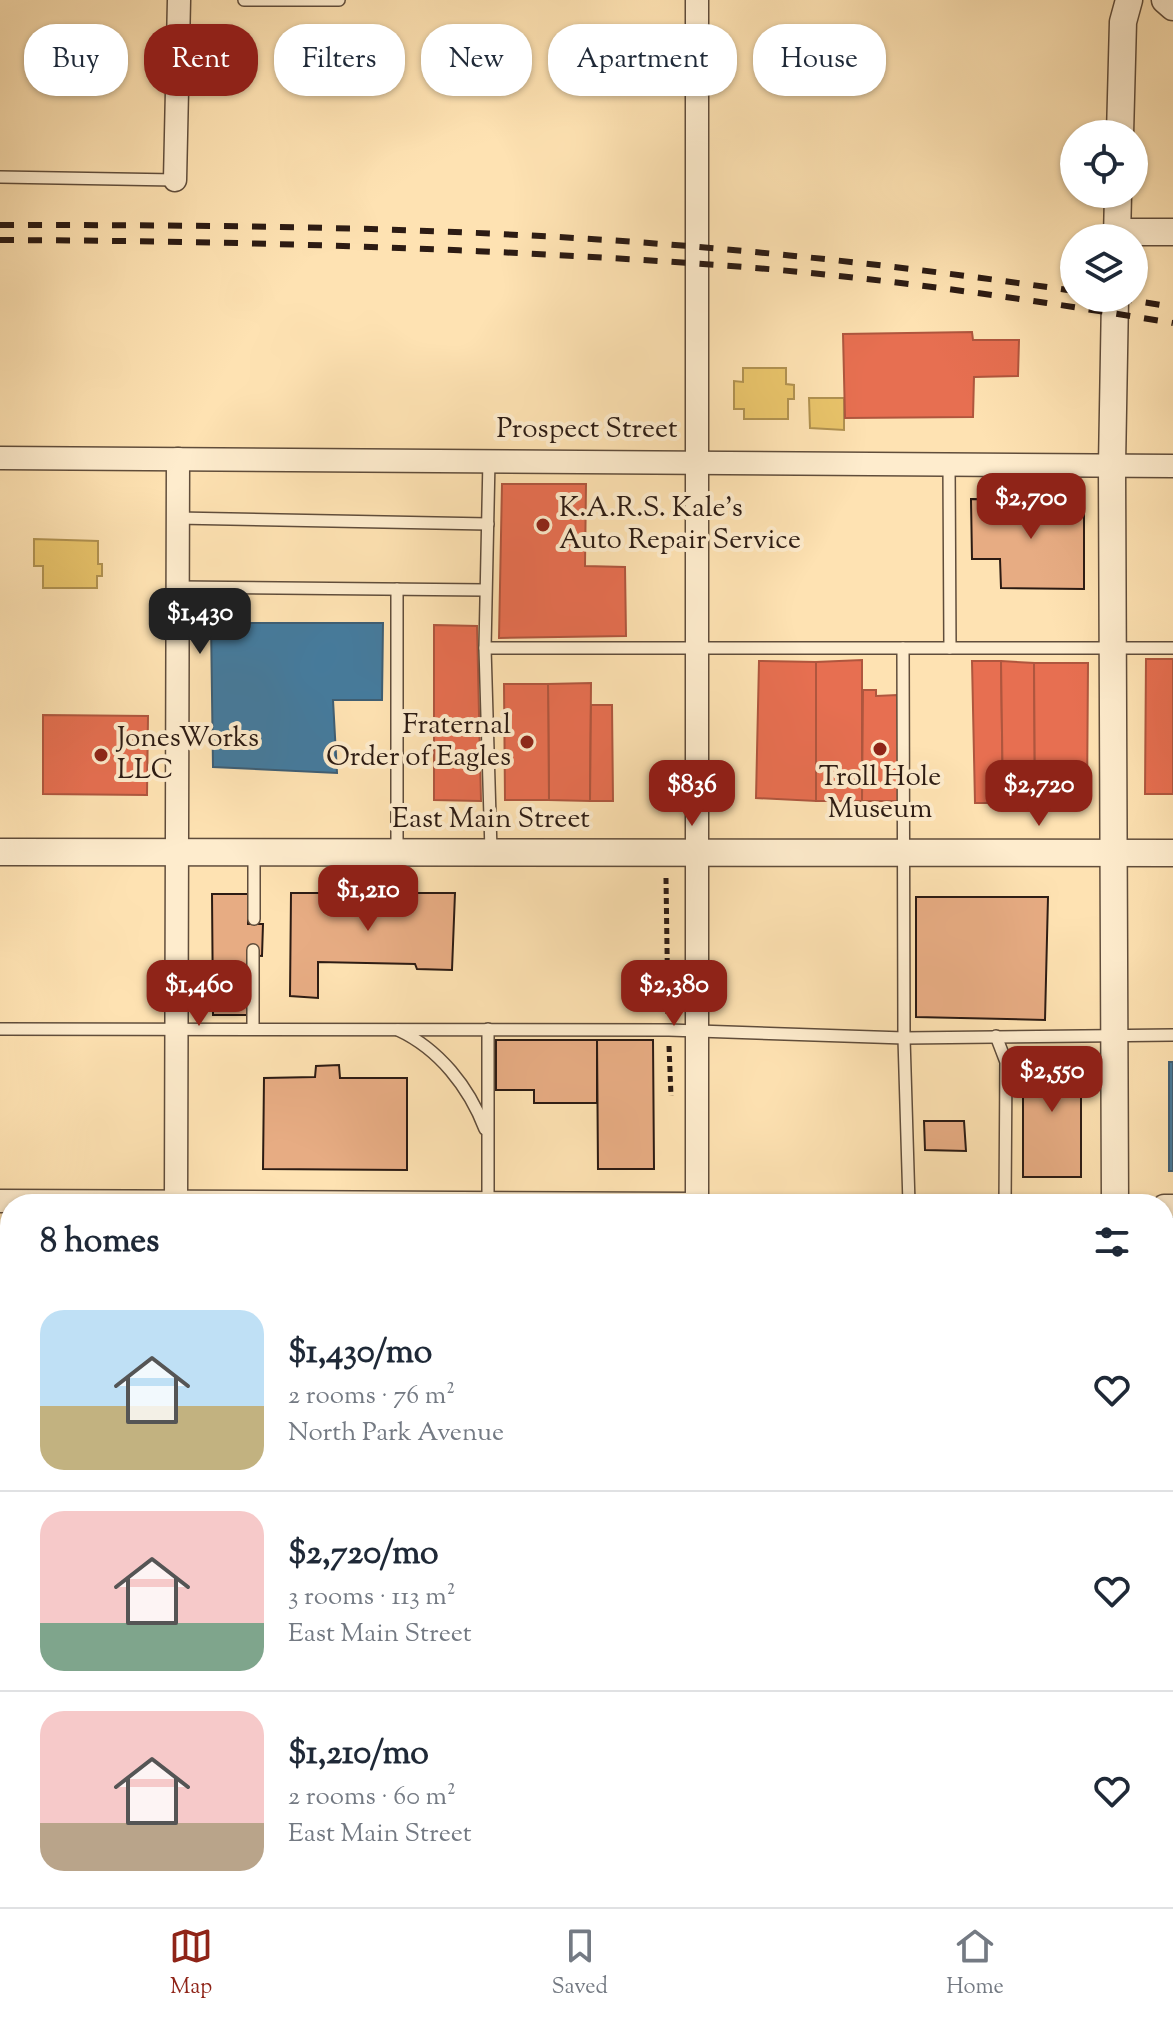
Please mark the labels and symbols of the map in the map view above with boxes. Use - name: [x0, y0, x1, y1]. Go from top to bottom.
- street label: Prospect Street: [496, 410, 678, 450]
- pin: $2,700: [966, 473, 1096, 541]
- place label: K.A.R.S. Kale's Auto Repair Service: [559, 489, 801, 561]
- marker: K.A.R.S. Kale's Auto Repair Service: [534, 516, 552, 534]
- pin: $1,430: [135, 588, 265, 656]
- place label: Fraternal Order of Eagles: [326, 706, 511, 778]
- place label: JonesWorks LLC: [115, 719, 259, 791]
- marker: Fraternal Order of Eagles: [518, 733, 536, 751]
- marker: Troll Hole Museum: [871, 740, 889, 758]
- marker: JonesWorks LLC: [92, 746, 110, 764]
- place label: Troll Hole Museum: [819, 758, 941, 830]
- pin: $836: [645, 760, 739, 828]
- pin: $2,720: [974, 760, 1104, 828]
- street label: East Main Street: [392, 800, 590, 840]
- pin: $1,210: [303, 865, 433, 933]
- pin: $1,460: [134, 960, 264, 1028]
- pin: $2,380: [609, 960, 739, 1028]
- pin: $2,550: [987, 1046, 1117, 1114]

